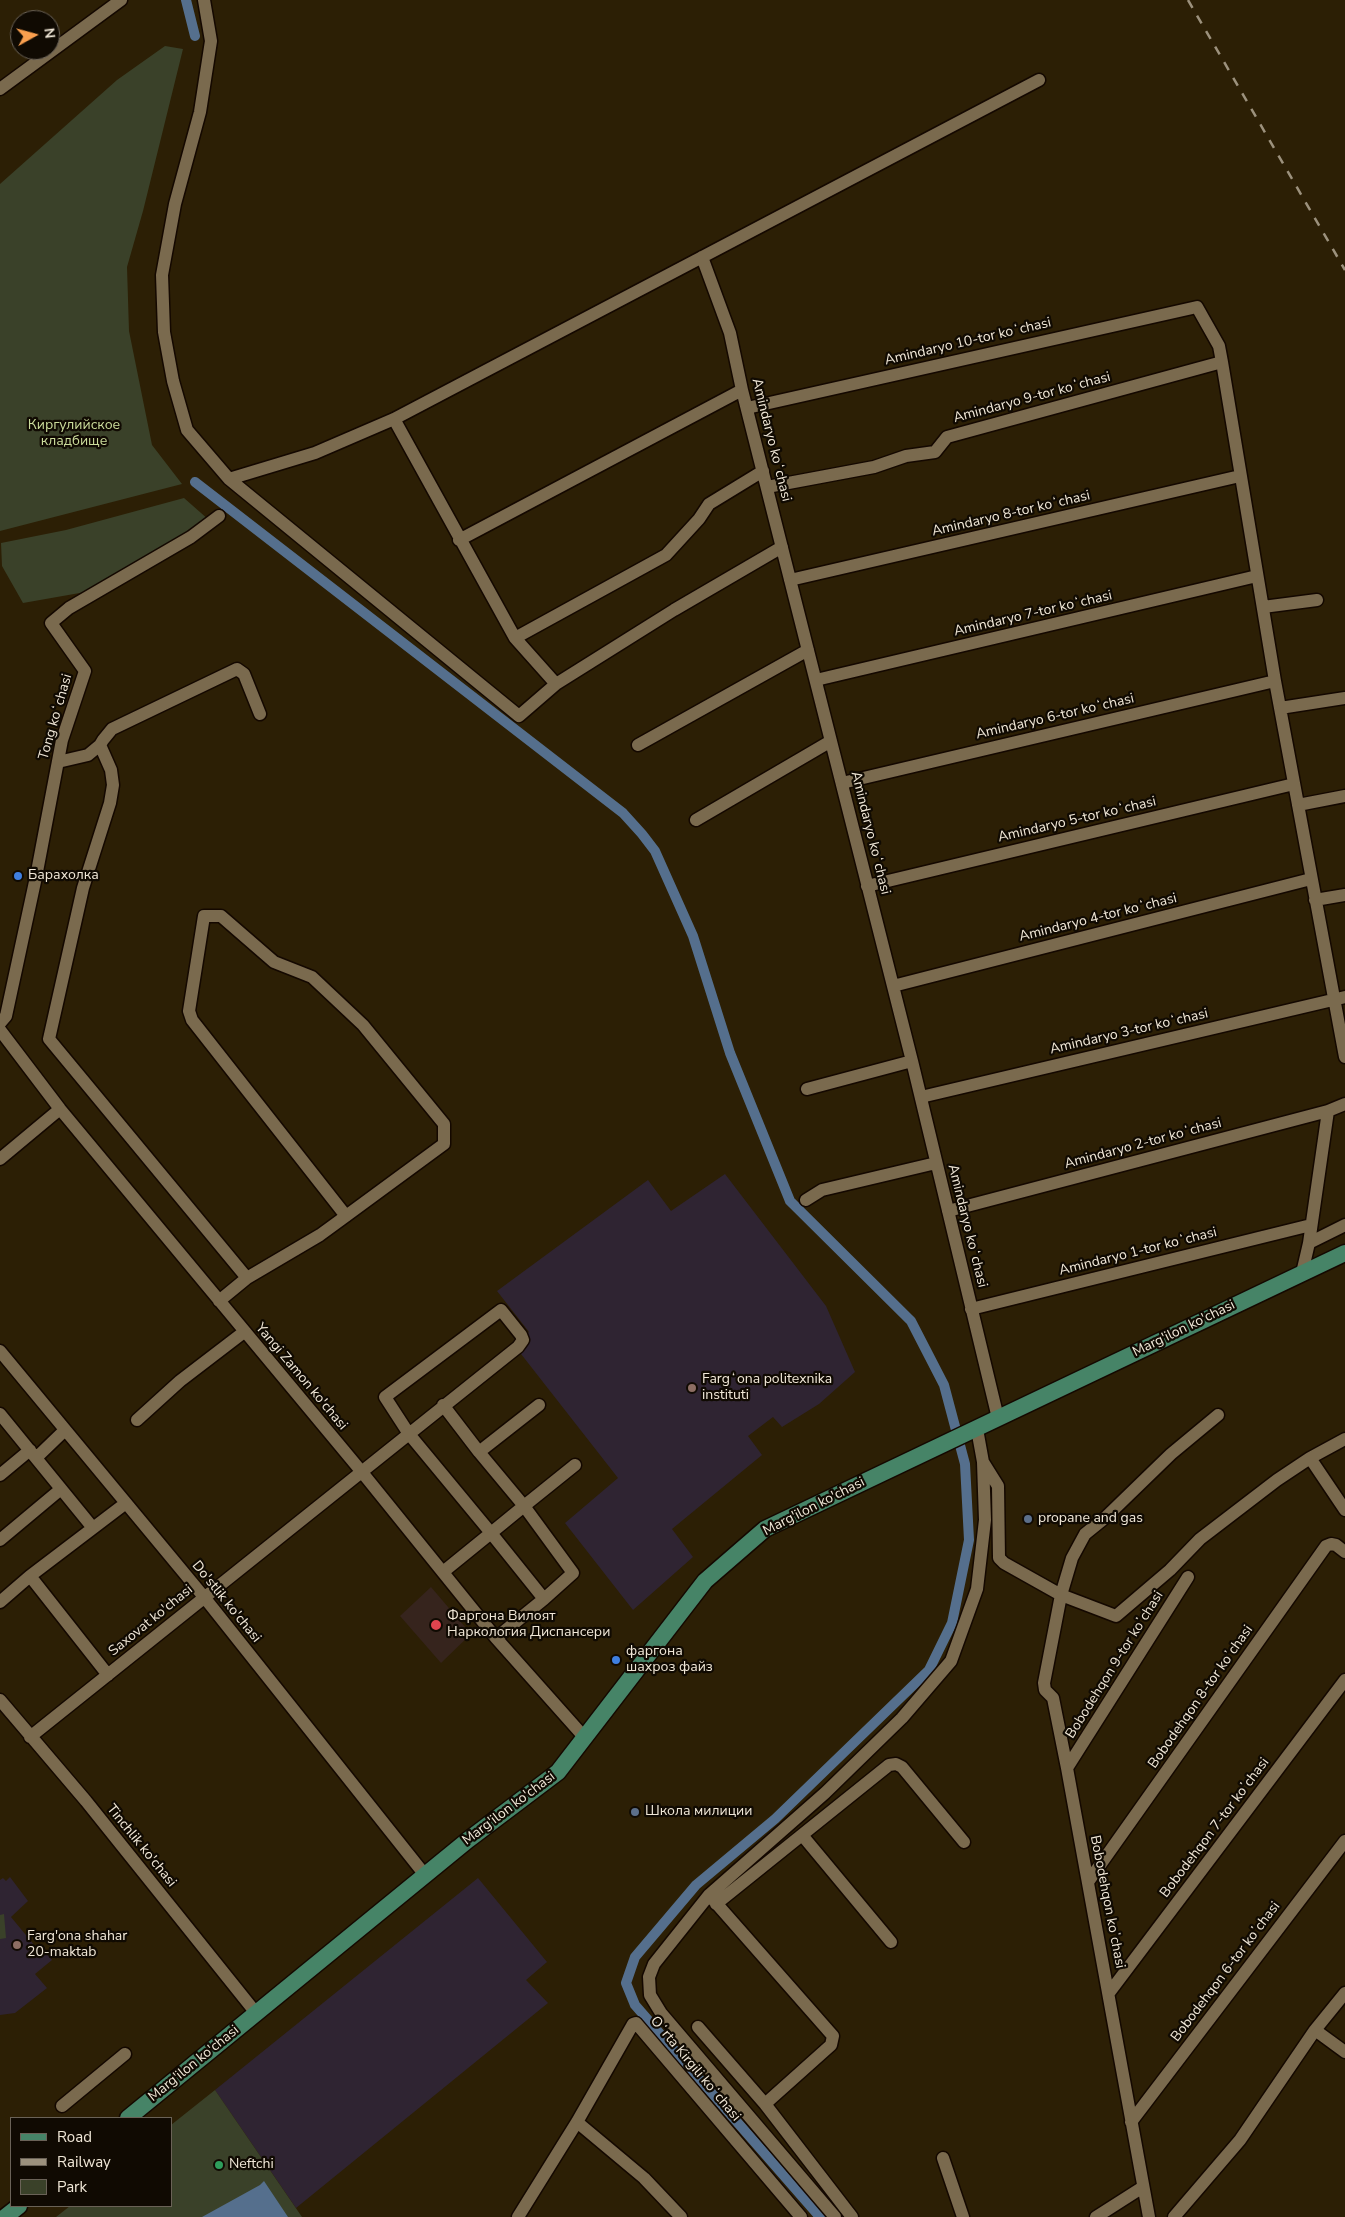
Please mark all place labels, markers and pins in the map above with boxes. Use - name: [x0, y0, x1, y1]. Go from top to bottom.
- place label: Барахолка: [28, 868, 99, 884]
- marker: Барахолка: [12, 870, 24, 882]
- place label: Fargʻona politexnika instituti: [702, 1372, 832, 1404]
- marker: Fargʻona politexnika instituti: [686, 1382, 698, 1394]
- place label: propane and gas: [1038, 1511, 1143, 1527]
- marker: propane and gas: [1022, 1513, 1034, 1525]
- place label: Фаргона Вилоят Наркология Диспансери: [447, 1609, 610, 1641]
- marker: Фаргона Вилоят Наркология Диспансери: [429, 1618, 443, 1632]
- place label: фаргона шахроз файз: [626, 1644, 713, 1676]
- marker: фаргона шахроз файз: [610, 1654, 622, 1666]
- place label: Школа милиции: [645, 1804, 752, 1820]
- marker: Школа милиции: [629, 1806, 641, 1818]
- place label: Farg'ona shahar 20-maktab: [27, 1929, 127, 1961]
- marker: Farg'ona shahar 20-maktab: [11, 1939, 23, 1951]
- place label: Neftchi: [229, 2157, 274, 2173]
- marker: Neftchi: [213, 2159, 225, 2171]

